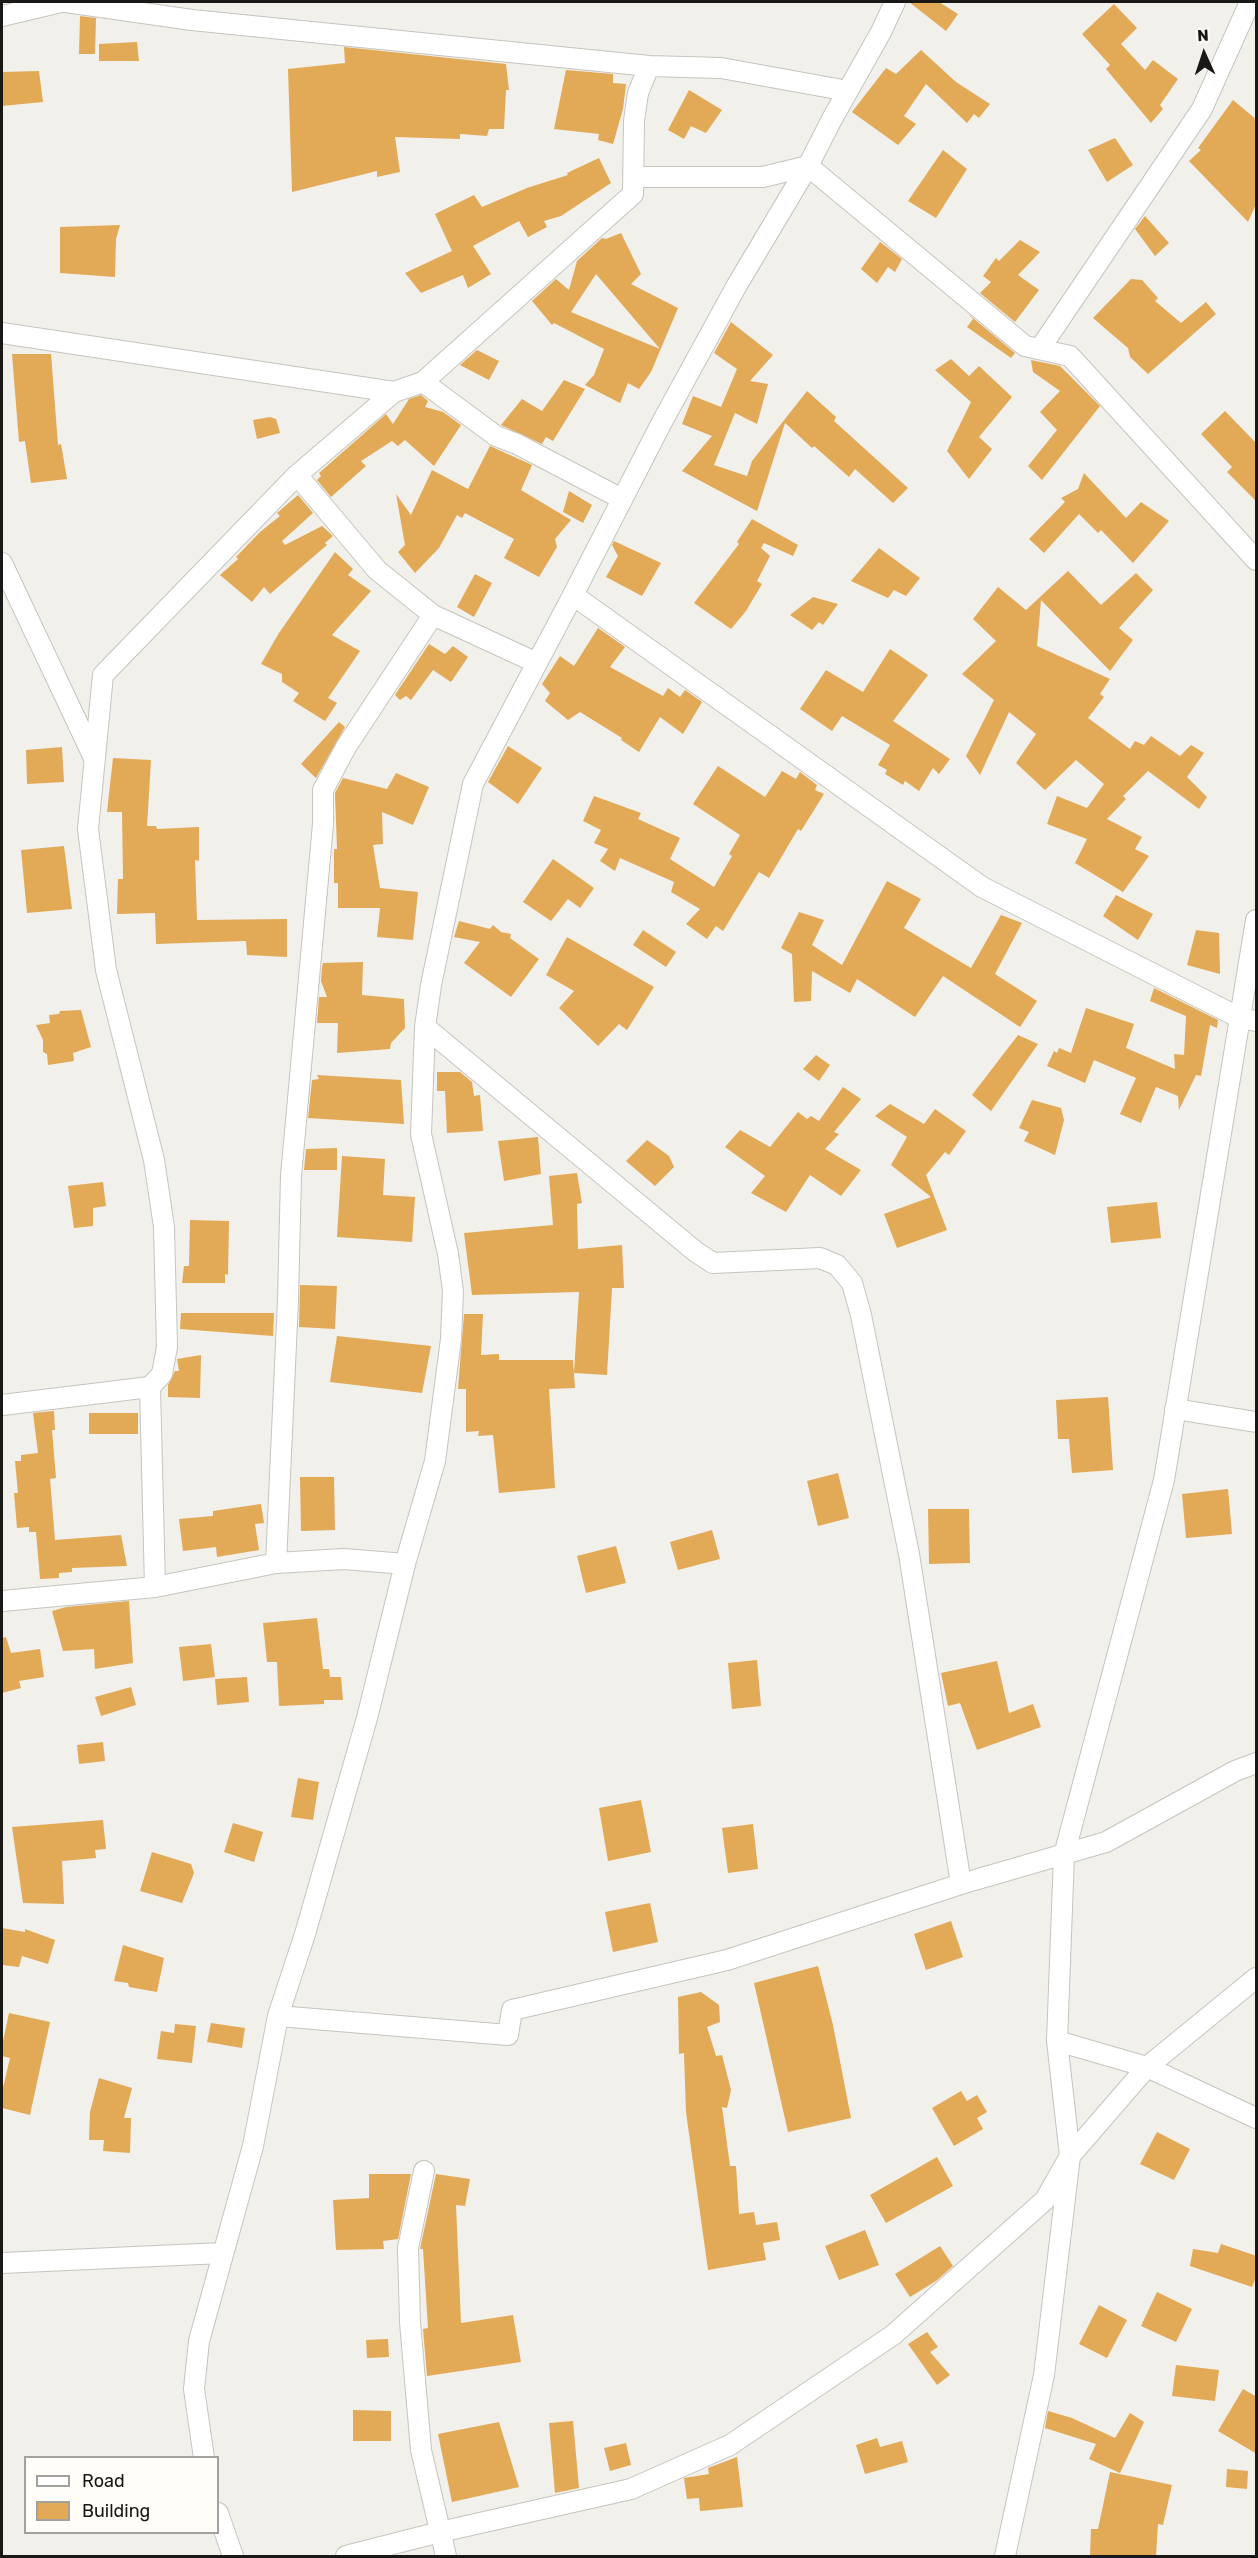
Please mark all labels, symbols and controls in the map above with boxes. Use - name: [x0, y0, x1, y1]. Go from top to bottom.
- north arrow: [1174, 24, 1234, 84]
- text: N: [1197, 26, 1209, 45]
- legend: [24, 2456, 219, 2534]
- text: Road: [82, 2470, 125, 2492]
- text: Building: [82, 2500, 150, 2522]

